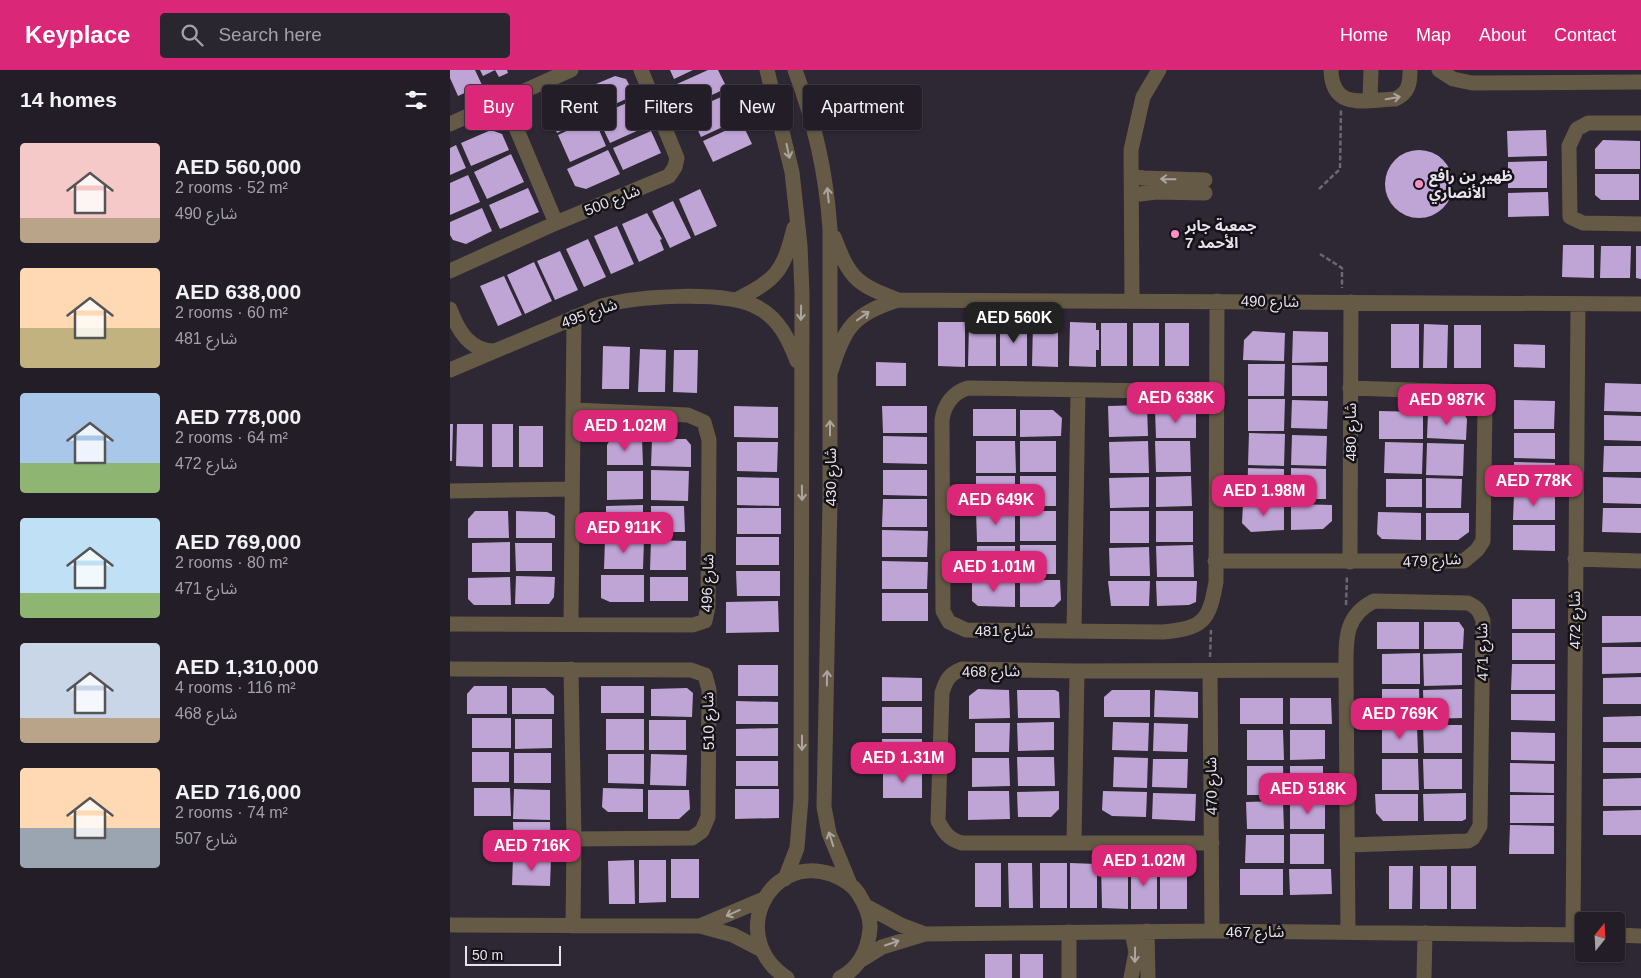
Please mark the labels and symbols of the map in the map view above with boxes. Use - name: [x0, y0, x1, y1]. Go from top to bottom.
- one-way arrow: [1385, 92, 1401, 102]
- one-way arrow: [784, 143, 793, 159]
- place label: ظهير بن رافع الأنصاري: [1429, 167, 1513, 204]
- one-way arrow: [1160, 174, 1176, 184]
- marker: ظهير بن رافع الأنصاري: [1413, 178, 1425, 190]
- street label: شارع 500: [582, 181, 644, 223]
- one-way arrow: [823, 188, 832, 204]
- place label: جمعية جابر الأحمد 7: [1184, 217, 1257, 251]
- marker: جمعية جابر الأحمد 7: [1169, 228, 1181, 240]
- street label: شارع 490: [1241, 292, 1300, 314]
- street label: شارع 495: [559, 295, 621, 335]
- pin: AED 560K: [962, 302, 1066, 344]
- one-way arrow: [796, 304, 806, 320]
- one-way arrow: [856, 310, 869, 321]
- pin: AED 638K: [1124, 382, 1228, 424]
- pin: AED 987K: [1395, 384, 1499, 426]
- street label: شارع 480: [1342, 403, 1363, 461]
- pin: AED 1.02M: [568, 410, 682, 452]
- one-way arrow: [825, 420, 835, 436]
- street label: شارع 430: [822, 448, 843, 506]
- pin: AED 778K: [1482, 464, 1586, 507]
- pin: AED 1.98M: [1207, 474, 1321, 517]
- one-way arrow: [797, 484, 806, 500]
- pin: AED 649K: [944, 484, 1048, 526]
- pin: AED 911K: [572, 512, 676, 554]
- pin: AED 1.01M: [937, 550, 1051, 593]
- street label: شارع 479: [1402, 550, 1462, 574]
- street label: شارع 496: [697, 553, 721, 613]
- street label: شارع 472: [1566, 591, 1587, 649]
- street label: شارع 481: [975, 622, 1033, 643]
- street label: شارع 471: [1473, 622, 1495, 681]
- street label: شارع 468: [962, 662, 1021, 684]
- one-way arrow: [822, 670, 832, 686]
- street label: شارع 510: [699, 691, 721, 750]
- pin: AED 769K: [1348, 698, 1452, 740]
- one-way arrow: [797, 734, 807, 750]
- pin: AED 1.31M: [846, 742, 960, 784]
- street label: شارع 470: [1202, 756, 1224, 815]
- pin: AED 518K: [1256, 772, 1360, 815]
- pin: AED 716K: [480, 830, 584, 872]
- one-way arrow: [826, 832, 836, 848]
- pin: AED 1.02M: [1087, 844, 1201, 887]
- one-way arrow: [726, 909, 741, 919]
- north arrow: [1575, 912, 1625, 962]
- street label: شارع 467: [1226, 923, 1284, 944]
- one-way arrow: [883, 938, 899, 948]
- scale bar: [465, 943, 561, 966]
- one-way arrow: [1130, 946, 1140, 963]

